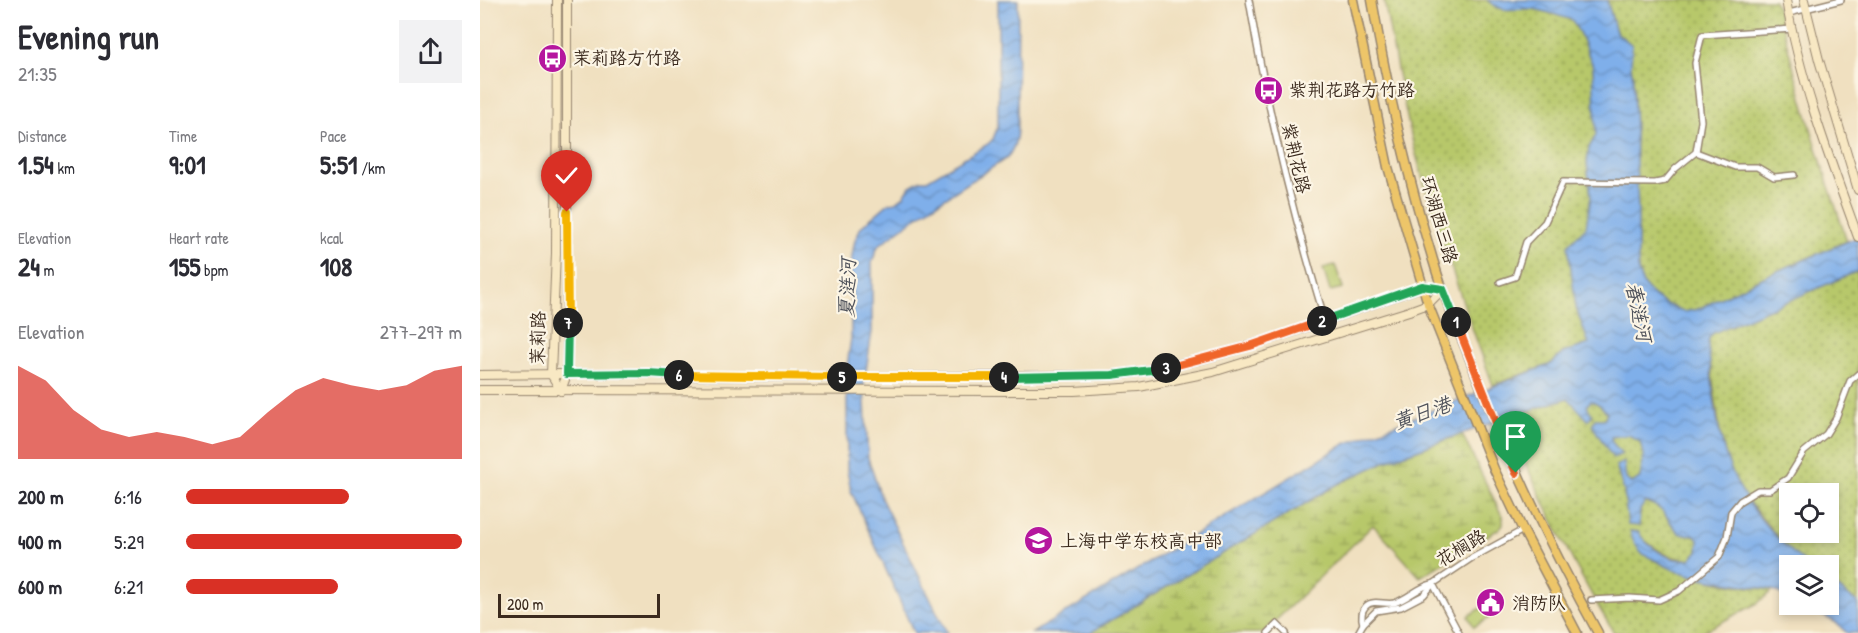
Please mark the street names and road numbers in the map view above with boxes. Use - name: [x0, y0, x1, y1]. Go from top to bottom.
- street label: 紫荆花路: [1276, 120, 1317, 196]
- street label: 环湖西三路: [1415, 173, 1464, 267]
- street label: 茉莉路: [525, 311, 550, 365]
- street label: 花榈路: [1431, 523, 1490, 572]

